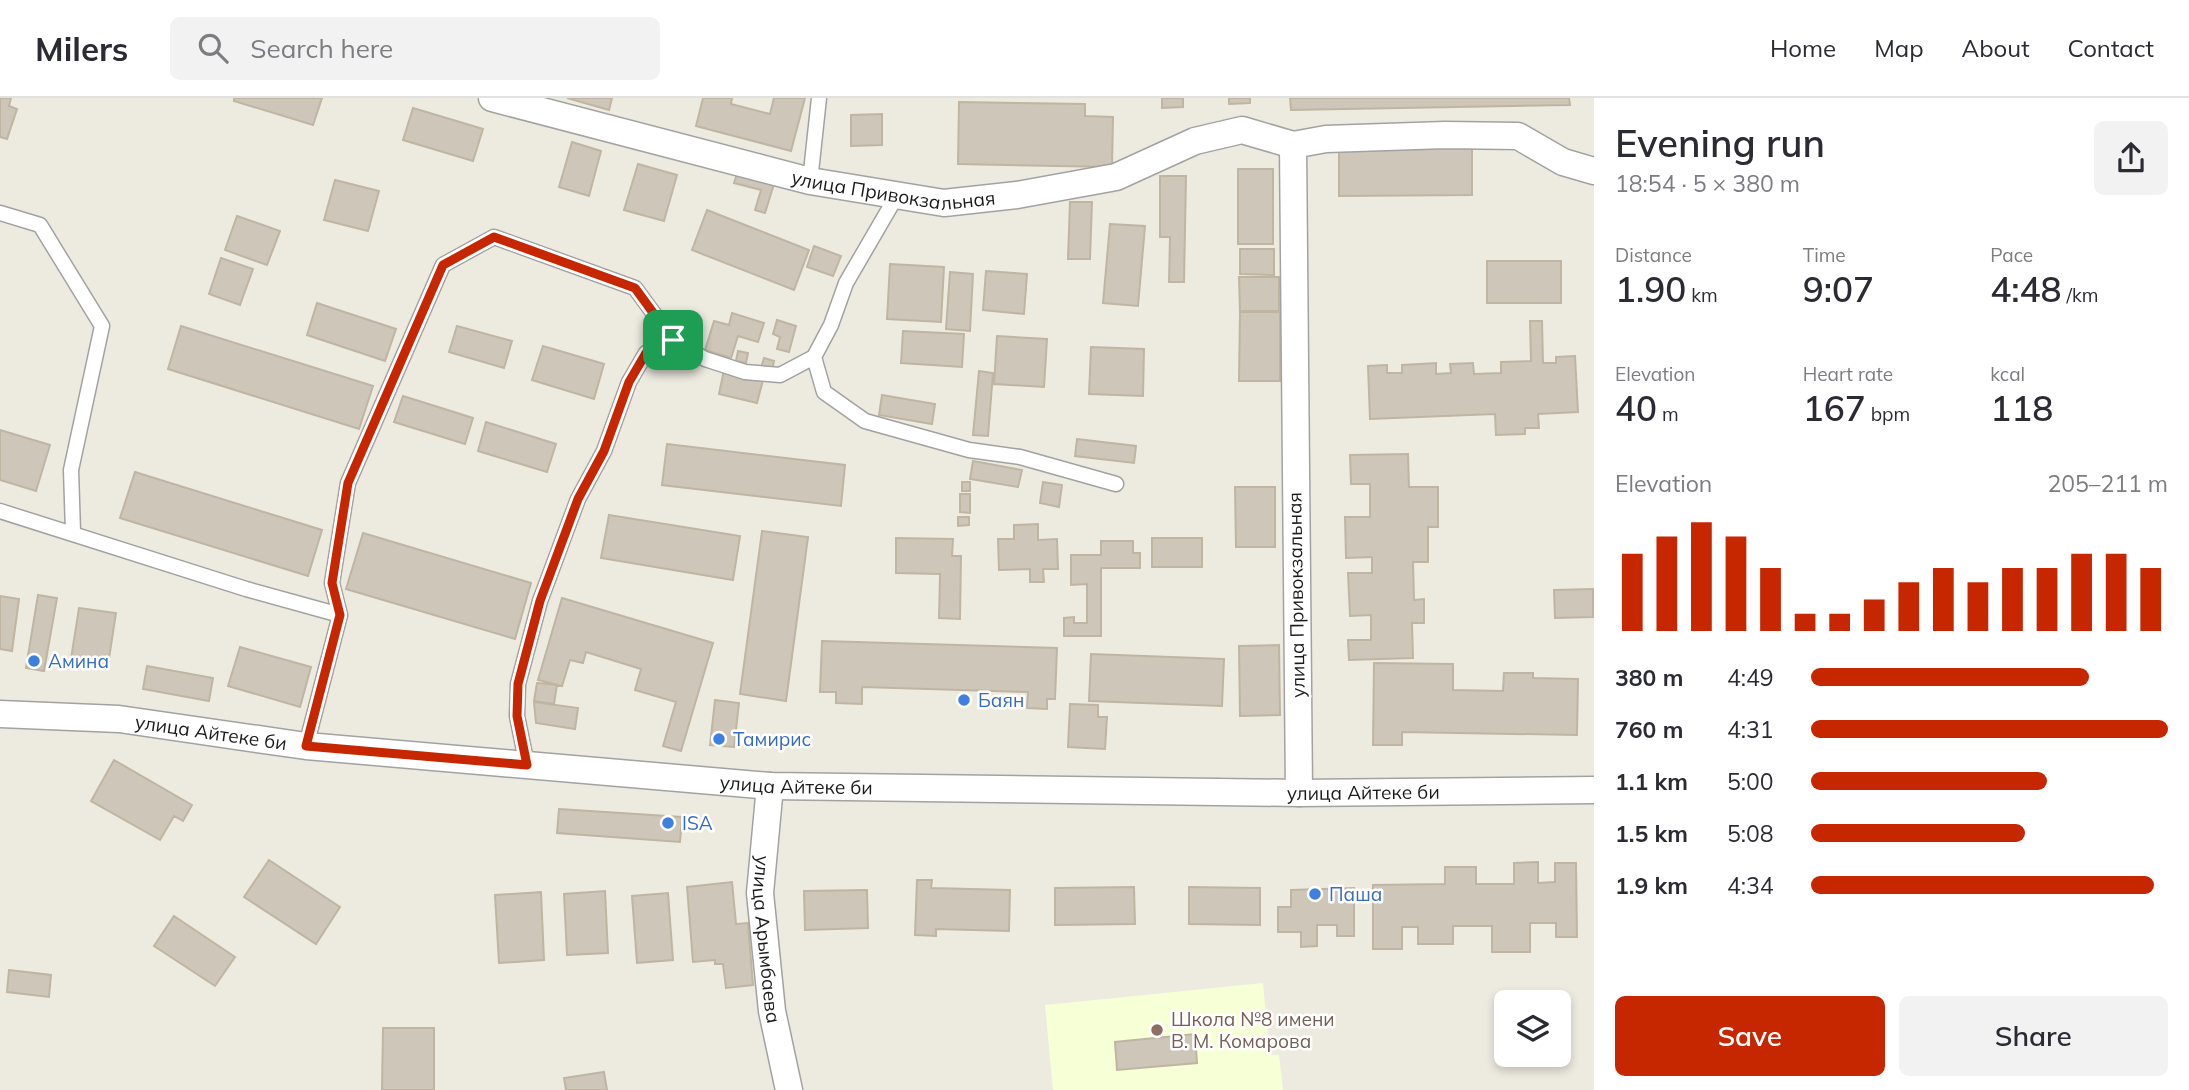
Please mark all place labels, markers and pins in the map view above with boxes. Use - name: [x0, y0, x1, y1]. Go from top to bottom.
- pin: [643, 310, 703, 370]
- place label: Амина: [48, 649, 109, 673]
- marker: Амина: [26, 653, 42, 669]
- place label: Баян: [978, 688, 1024, 712]
- marker: Баян: [956, 692, 972, 708]
- place label: Тамирис: [733, 727, 811, 751]
- marker: Тамирис: [711, 731, 727, 747]
- place label: ISA: [682, 811, 713, 835]
- marker: ISA: [660, 815, 676, 831]
- place label: Паша: [1329, 882, 1382, 906]
- marker: Паша: [1307, 886, 1323, 902]
- place label: Школа №8 имени В. М. Комарова: [1171, 1007, 1335, 1053]
- marker: Школа №8 имени В. М. Комарова: [1149, 1022, 1165, 1038]

